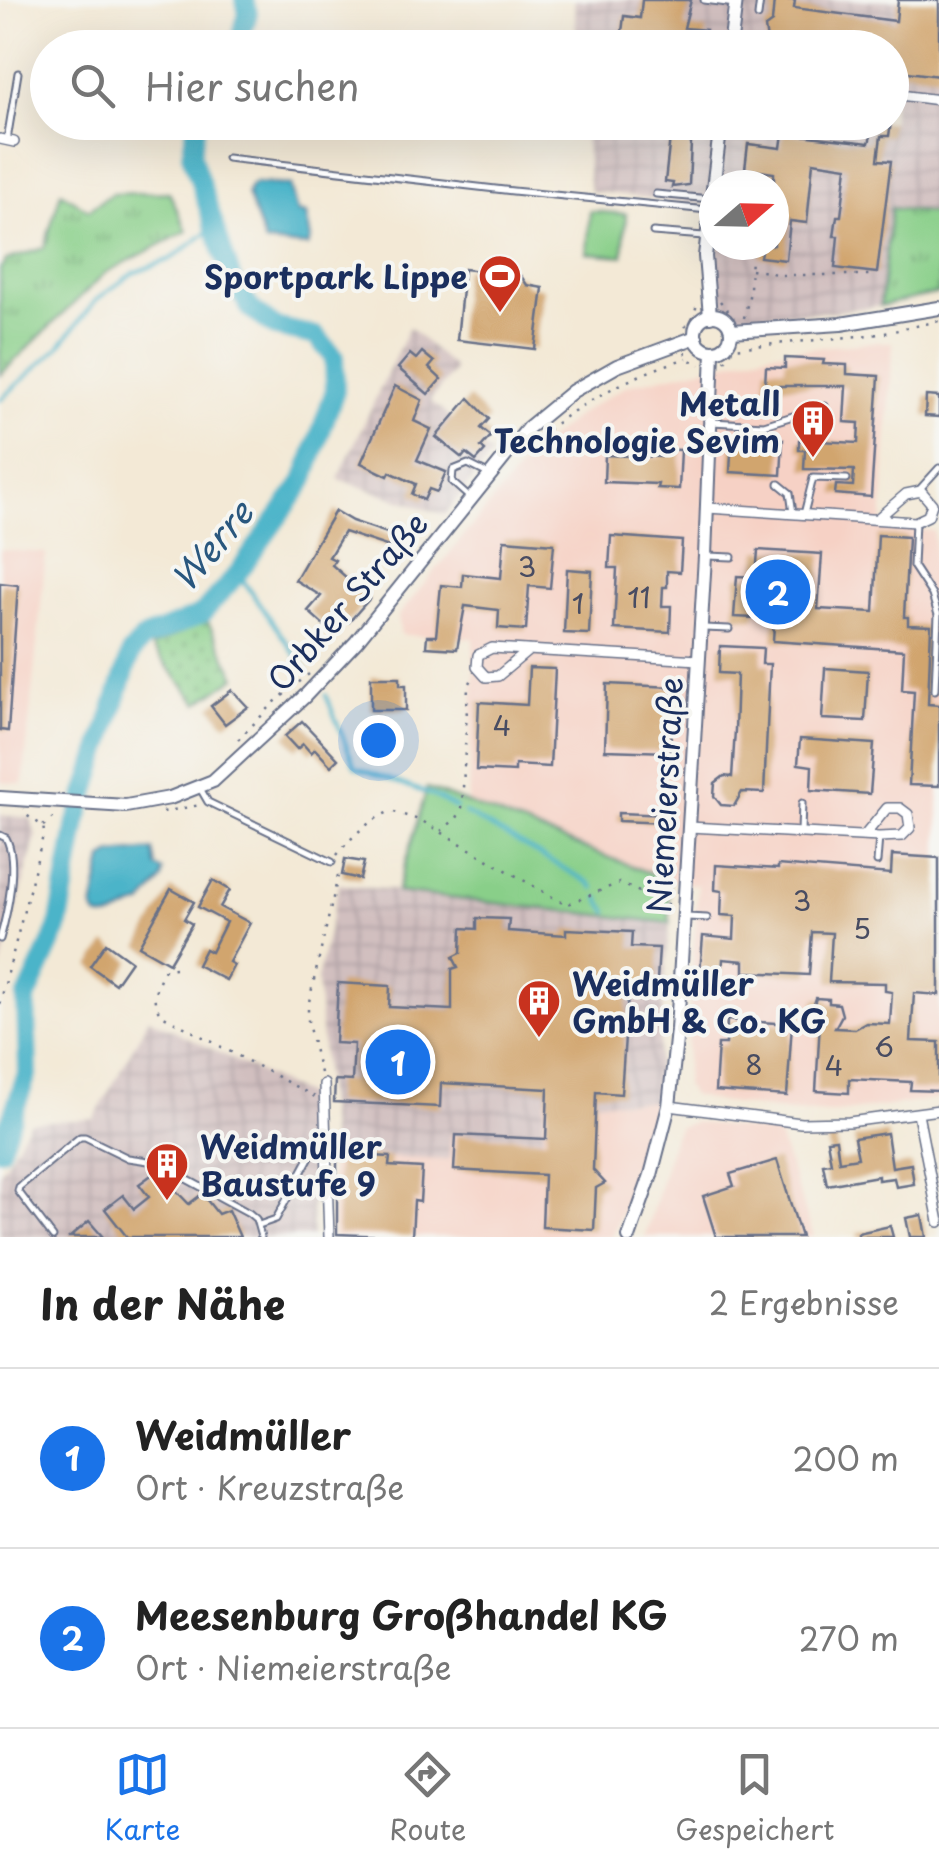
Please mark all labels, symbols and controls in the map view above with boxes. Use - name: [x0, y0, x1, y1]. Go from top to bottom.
- search box: [30, 30, 909, 140]
- text: Hier suchen: [145, 57, 359, 114]
- icon: search: [65, 58, 120, 113]
- north arrow: [699, 170, 789, 260]
- place label: Sportpark Lippe: [204, 252, 468, 300]
- sports icon: Sportpark Lippe: [477, 253, 523, 314]
- place label: Metall Technologie Sevim: [494, 379, 780, 464]
- building icon: Metall Technologie Sevim: [790, 398, 836, 459]
- water label: Werre: [157, 486, 266, 602]
- street label: Orbker Straße: [255, 501, 439, 701]
- house number: 3: [518, 544, 536, 587]
- pin: 2: [746, 554, 810, 630]
- house number: 11: [627, 575, 651, 618]
- house number: 1: [572, 581, 584, 624]
- street label: Niemeierstraße: [634, 676, 694, 914]
- house number: 4: [493, 703, 511, 746]
- your location: [353, 715, 404, 766]
- house number: 3: [793, 878, 811, 921]
- house number: 5: [853, 906, 871, 949]
- place label: Weidmüller GmbH & Co. KG: [572, 959, 826, 1044]
- building icon: Weidmüller GmbH & Co. KG: [516, 978, 562, 1039]
- pin: 1: [366, 1024, 430, 1100]
- house number: 6: [874, 1024, 894, 1067]
- house number: 8: [745, 1042, 763, 1085]
- house number: 4: [825, 1043, 843, 1086]
- place label: Weidmüller Baustufe 9: [200, 1122, 382, 1207]
- building icon: Weidmüller Baustufe 9: [144, 1141, 190, 1202]
- text: In der Nähe: [40, 1271, 285, 1334]
- text: 2 Ergebnisse: [709, 1278, 899, 1326]
- text: Weidmüller: [135, 1406, 351, 1463]
- text: 1: [65, 1434, 80, 1482]
- text: 200 m: [792, 1434, 899, 1482]
- text: Ort · Kreuzstraße: [135, 1463, 404, 1511]
- text: Meesenburg Großhandel KG: [135, 1586, 668, 1643]
- text: 2: [61, 1614, 84, 1662]
- text: 270 m: [799, 1614, 899, 1662]
- text: Ort · Niemeierstraße: [135, 1643, 452, 1691]
- tab: Karte: [105, 1747, 180, 1850]
- tab: Route: [389, 1747, 466, 1850]
- tab: Gespeichert: [675, 1747, 834, 1850]

